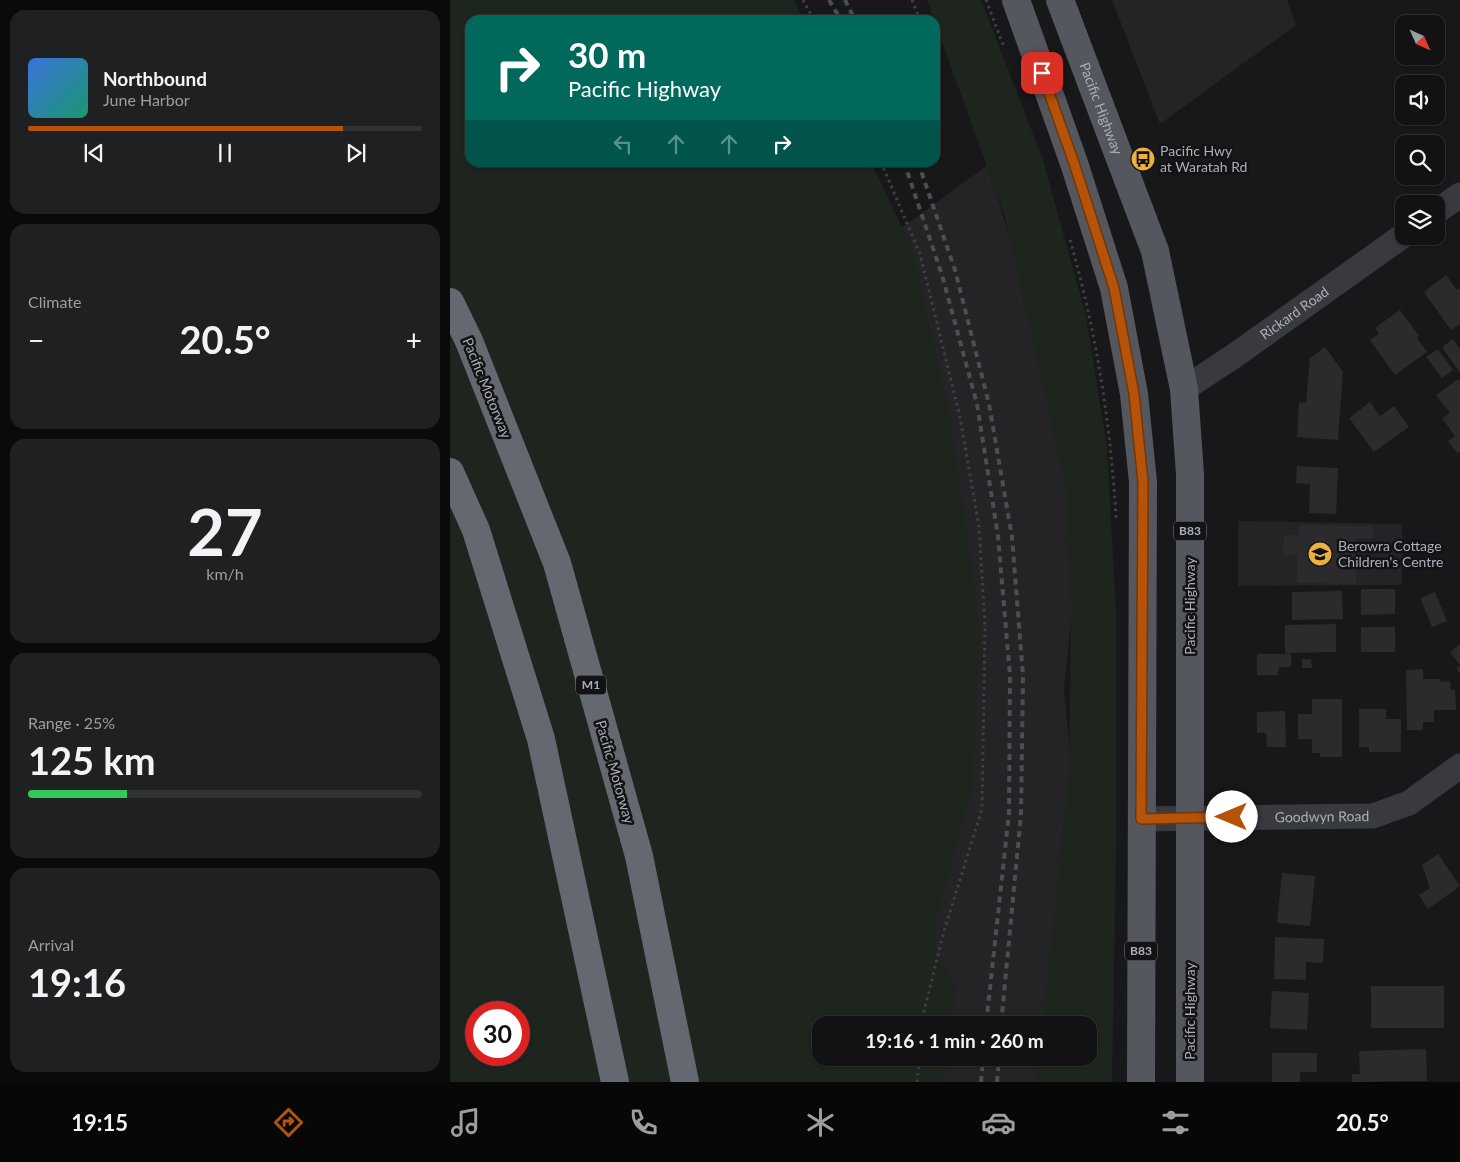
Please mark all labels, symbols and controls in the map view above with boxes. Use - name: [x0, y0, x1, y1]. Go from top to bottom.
- north arrow: [1395, 15, 1445, 65]
- map controls: [1395, 15, 1445, 245]
- text: 30 m: [568, 33, 646, 75]
- icon: right: [485, 35, 550, 100]
- pin: [1021, 52, 1063, 94]
- icon: arrive: [1028, 59, 1056, 87]
- street label: Pacific Highway: [1076, 60, 1127, 158]
- text: Northbound: [103, 67, 207, 90]
- text: Pacific Highway: [568, 75, 721, 102]
- button: sound: [1395, 75, 1445, 125]
- text: June Harbor: [103, 90, 190, 109]
- icon: left: [609, 130, 637, 158]
- icon: ahead: [662, 130, 690, 158]
- icon: ahead: [715, 130, 743, 158]
- icon: right: [768, 130, 796, 158]
- button: search: [1395, 135, 1445, 185]
- icon: previous: [80, 139, 108, 167]
- icon: pause: [211, 139, 239, 167]
- icon: next: [342, 139, 370, 167]
- place label: Pacific Hwy at Waratah Rd: [1160, 142, 1247, 175]
- bus stop icon: Pacific Hwy at Waratah Rd: [1130, 146, 1156, 172]
- button: layers: [1395, 195, 1445, 245]
- street label: Rickard Road: [1256, 282, 1332, 343]
- text: Climate: [28, 292, 81, 311]
- text: 20.5°: [180, 316, 270, 362]
- text: −: [28, 323, 44, 357]
- text: +: [406, 323, 422, 357]
- street label: Pacific Motorway: [460, 335, 516, 441]
- text: 27: [187, 492, 263, 570]
- road number: B83: [1174, 522, 1206, 540]
- place label: Berowra Cottage Children's Centre: [1338, 537, 1443, 570]
- school or university icon: Berowra Cottage Children's Centre: [1307, 541, 1333, 567]
- street label: Pacific Highway: [1181, 557, 1198, 655]
- text: km/h: [206, 564, 244, 583]
- road number: M1: [576, 676, 606, 694]
- text: Range · 25%: [28, 713, 115, 732]
- street label: Pacific Motorway: [593, 718, 639, 826]
- text: 125 km: [28, 737, 156, 783]
- position arrow: [1205, 790, 1257, 842]
- street label: Goodwyn Road: [1275, 807, 1369, 825]
- text: Arrival: [28, 935, 74, 954]
- road number: B83: [1125, 941, 1157, 960]
- text: 19:16: [28, 959, 126, 1005]
- street label: Pacific Highway: [1181, 962, 1198, 1060]
- speed limit sign: 30: [465, 1001, 530, 1066]
- text: 19:16 · 1 min · 260 m: [865, 1029, 1044, 1052]
- icon: directions: [271, 1105, 306, 1140]
- icon: music: [448, 1105, 483, 1140]
- icon: phone: [626, 1105, 661, 1140]
- icon: climate: [803, 1105, 838, 1140]
- icon: car: [981, 1105, 1016, 1140]
- icon: filters: [1158, 1105, 1193, 1140]
- text: 19:15: [71, 1109, 128, 1136]
- text: 20.5°: [1336, 1109, 1389, 1136]

